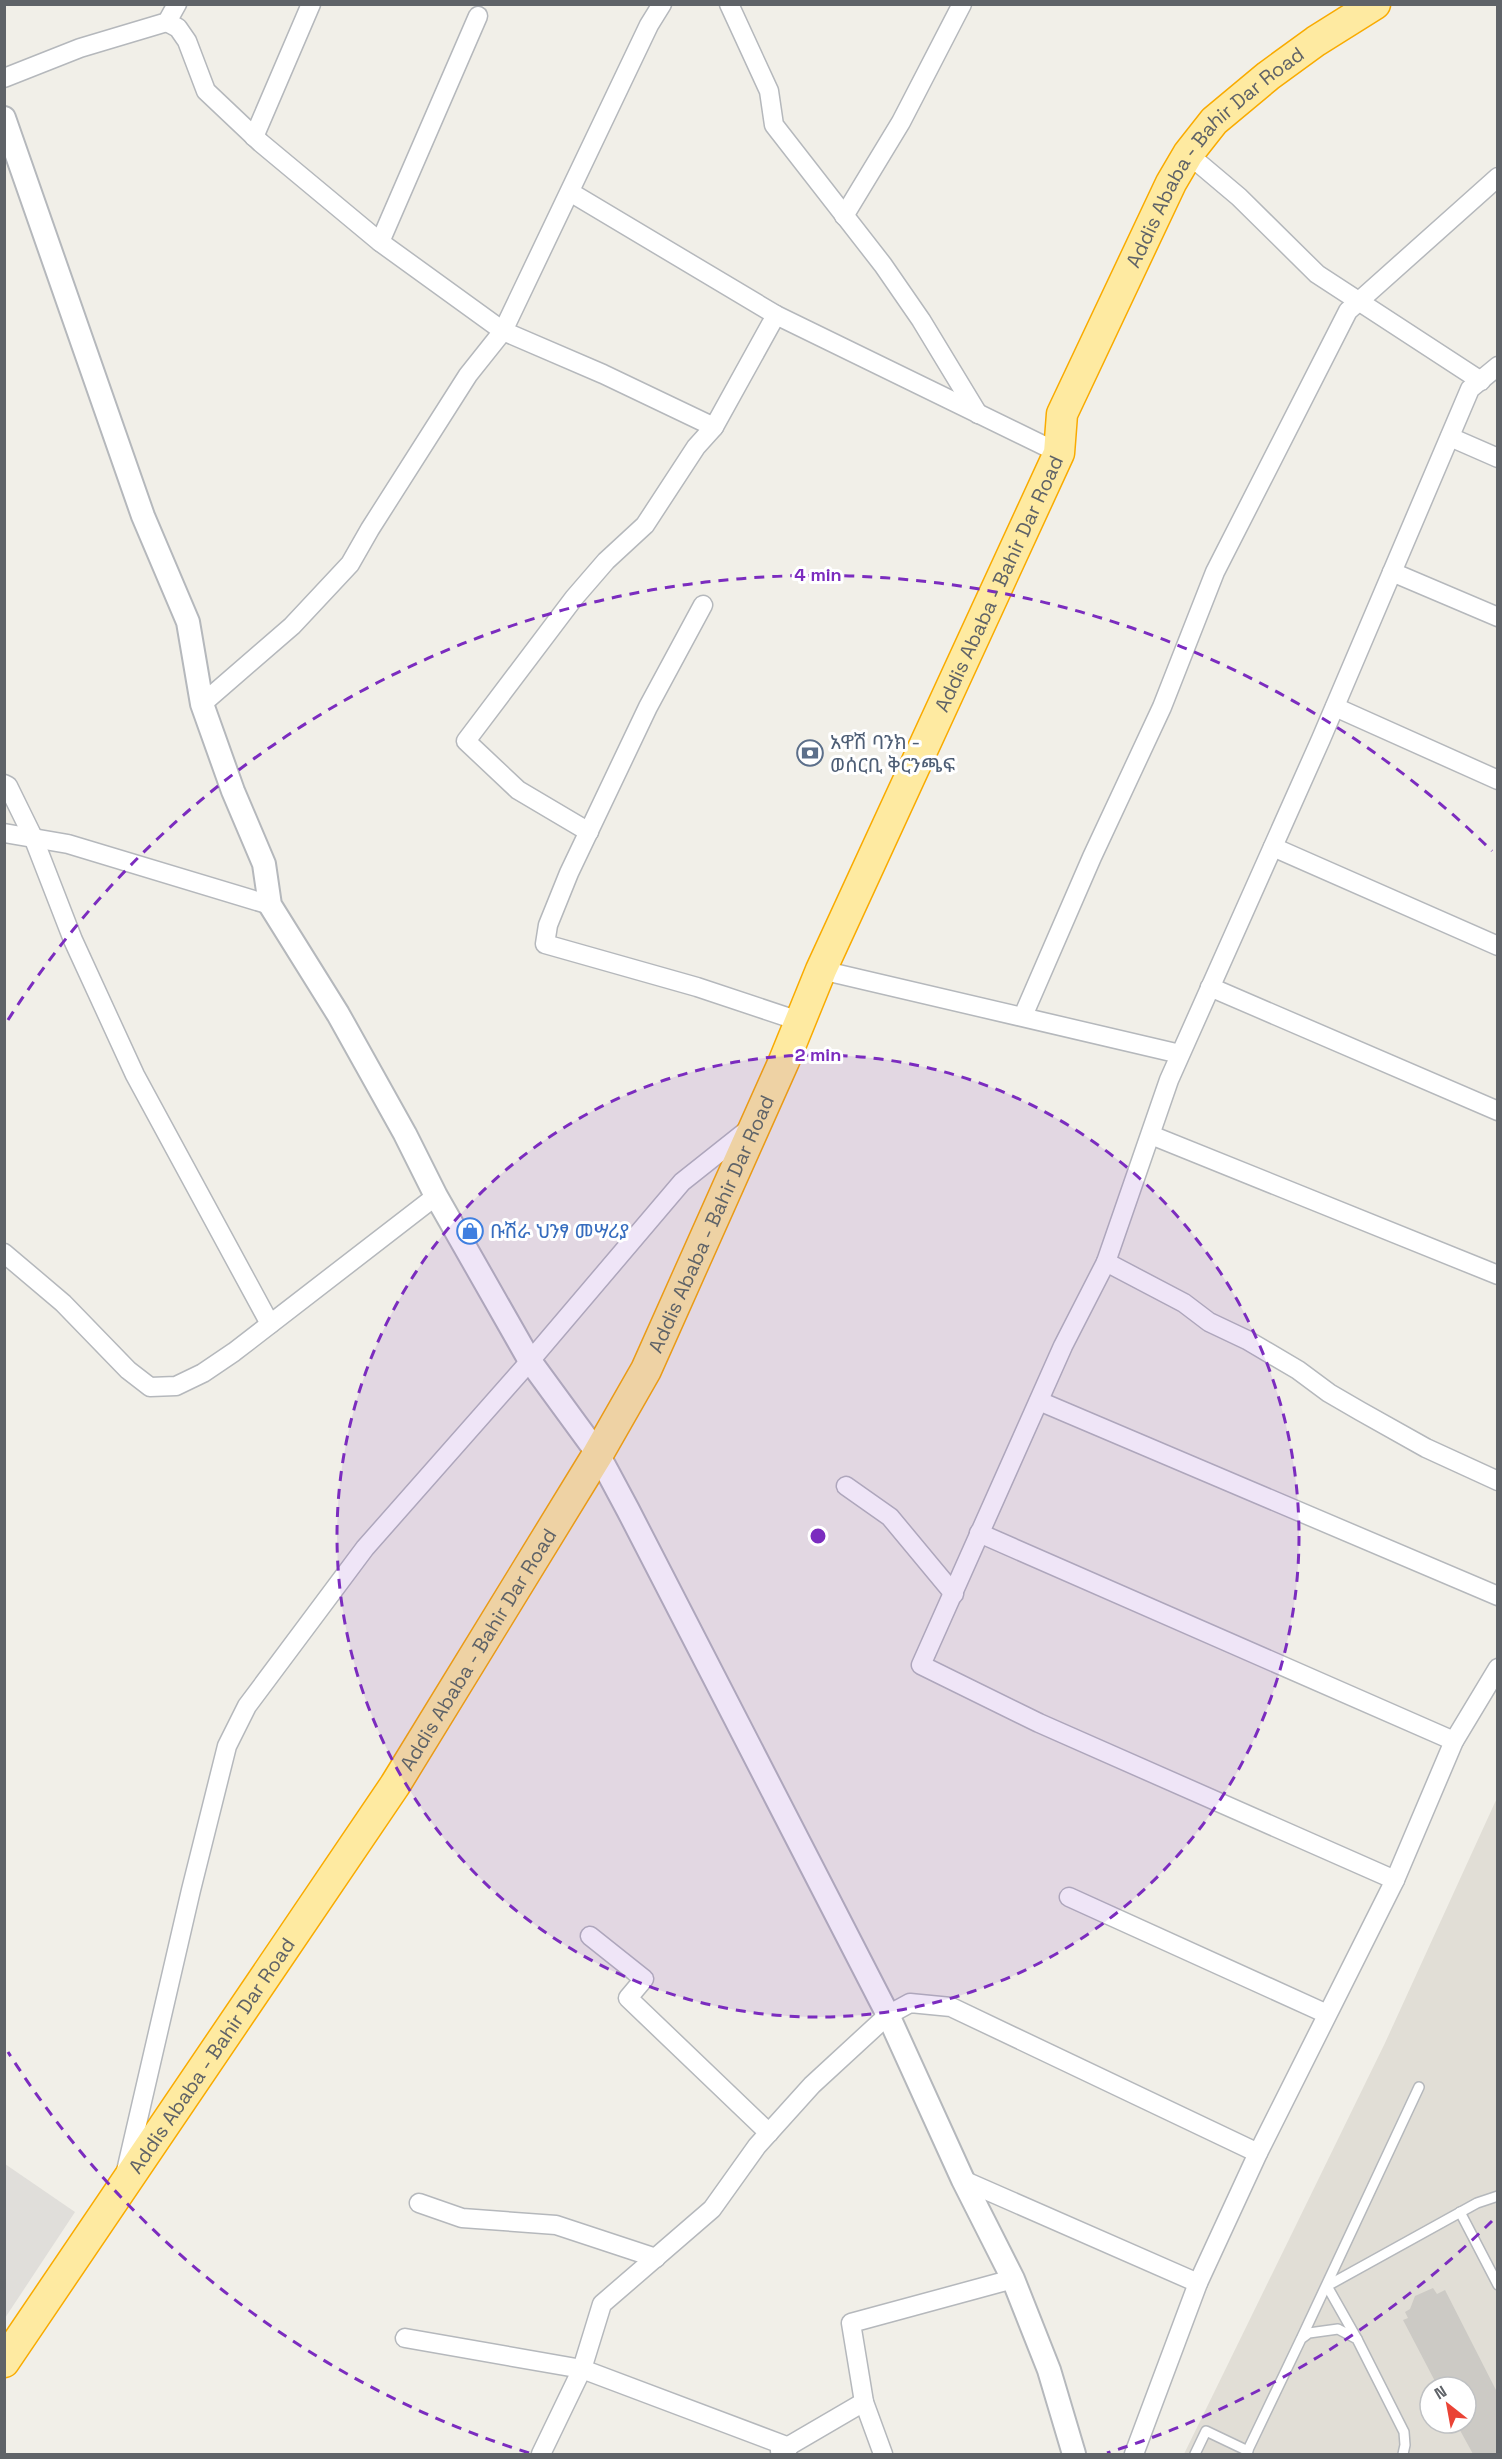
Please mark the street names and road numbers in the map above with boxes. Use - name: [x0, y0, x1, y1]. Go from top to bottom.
- street label: Addis Ababa - Bahir Dar Road: [1120, 41, 1309, 272]
- street label: Addis Ababa - Bahir Dar Road: [929, 451, 1069, 716]
- street label: Addis Ababa - Bahir Dar Road: [642, 1091, 780, 1357]
- street label: Addis Ababa - Bahir Dar Road: [394, 1524, 562, 1775]
- street label: Addis Ababa - Bahir Dar Road: [122, 1933, 301, 2179]

